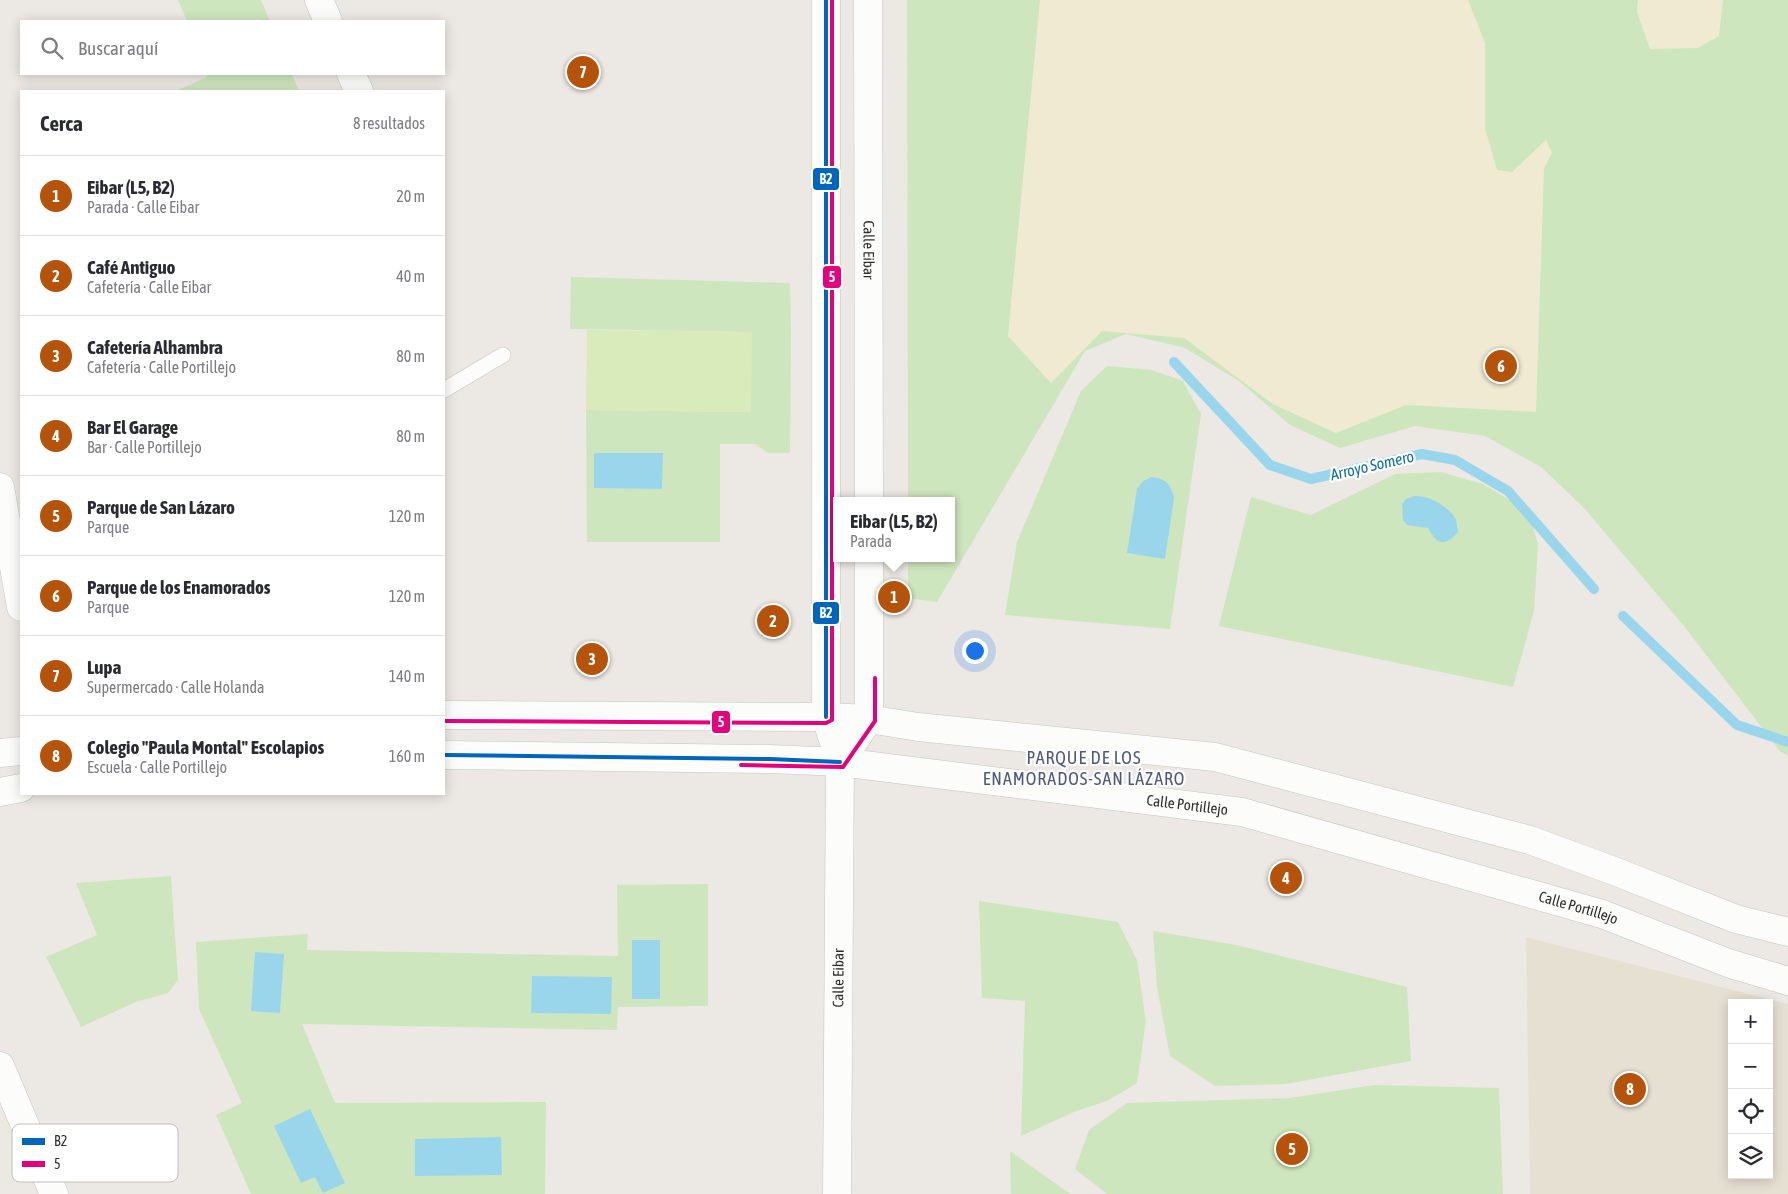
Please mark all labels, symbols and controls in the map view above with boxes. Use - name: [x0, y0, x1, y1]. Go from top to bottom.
- search box: [20, 20, 445, 75]
- icon: search: [38, 34, 66, 62]
- text: Buscar aquí: [78, 37, 158, 59]
- pin: 7: [567, 53, 599, 91]
- text: Cerca: [40, 111, 83, 135]
- text: 8 resultados: [353, 114, 425, 132]
- line badge: B2: [812, 167, 840, 191]
- text: B2: [819, 171, 833, 187]
- text: Eibar (L5, B2): [87, 176, 175, 198]
- text: 1: [52, 187, 60, 205]
- text: 20 m: [396, 187, 425, 205]
- text: Parada · Calle Eibar: [87, 198, 199, 216]
- street label: Calle Eibar: [860, 221, 878, 280]
- text: Café Antiguo: [87, 256, 176, 278]
- line badge: 5: [822, 265, 842, 289]
- text: 2: [52, 267, 60, 285]
- text: 40 m: [396, 267, 425, 285]
- text: 5: [829, 269, 836, 285]
- text: Cafetería · Calle Eibar: [87, 278, 211, 296]
- text: Cafetería Alhambra: [87, 336, 223, 358]
- text: 3: [52, 347, 60, 365]
- text: 80 m: [396, 347, 425, 365]
- pin: 6: [1485, 347, 1517, 385]
- text: Cafetería · Calle Portillejo: [87, 358, 236, 376]
- text: Bar El Garage: [87, 416, 178, 438]
- text: 4: [52, 427, 60, 445]
- text: 80 m: [396, 427, 425, 445]
- text: Bar · Calle Portillejo: [87, 438, 202, 456]
- water label: Arroyo Somero: [1328, 447, 1416, 485]
- text: Parque de San Lázaro: [87, 496, 235, 518]
- popup: [833, 497, 955, 562]
- text: 5: [52, 507, 60, 525]
- text: 120 m: [389, 507, 425, 525]
- text: Eibar (L5, B2): [850, 510, 938, 532]
- text: Parque: [87, 518, 129, 536]
- text: Parada: [850, 532, 892, 550]
- text: Parque de los Enamorados: [87, 576, 271, 598]
- pin: 1: [878, 578, 910, 616]
- text: 6: [52, 587, 60, 605]
- text: 120 m: [389, 587, 425, 605]
- text: Parque: [87, 598, 129, 616]
- line badge: B2: [812, 601, 840, 625]
- pin: 2: [757, 602, 789, 640]
- text: B2: [819, 605, 833, 621]
- your location: [962, 638, 988, 664]
- pin: 3: [576, 640, 608, 678]
- text: Lupa: [87, 656, 121, 678]
- text: 7: [52, 667, 60, 685]
- text: 140 m: [389, 667, 425, 685]
- text: Supermercado · Calle Holanda: [87, 678, 265, 696]
- line badge: 5: [711, 710, 731, 734]
- text: 5: [718, 714, 725, 730]
- text: Colegio "Paula Montal" Escolapios: [87, 736, 324, 758]
- text: 8: [52, 747, 60, 765]
- text: 160 m: [389, 747, 425, 765]
- district label: PARQUE DE LOS ENAMORADOS-SAN LÁZARO: [983, 747, 1185, 789]
- text: Escuela · Calle Portillejo: [87, 758, 227, 776]
- street label: Calle Portillejo: [1146, 791, 1229, 818]
- pin: 4: [1270, 859, 1302, 897]
- street label: Calle Portillejo: [1537, 888, 1621, 927]
- street label: Calle Eibar: [829, 948, 847, 1007]
- map controls: [1728, 999, 1773, 1179]
- button: +: [1728, 999, 1773, 1044]
- button: −: [1728, 1044, 1773, 1089]
- pin: 8: [1614, 1070, 1646, 1108]
- button: locate: [1728, 1089, 1773, 1134]
- legend: [12, 1124, 178, 1182]
- pin: 5: [1276, 1130, 1308, 1168]
- text: B2: [54, 1133, 67, 1149]
- button: layers: [1728, 1134, 1773, 1179]
- text: 5: [54, 1156, 61, 1172]

